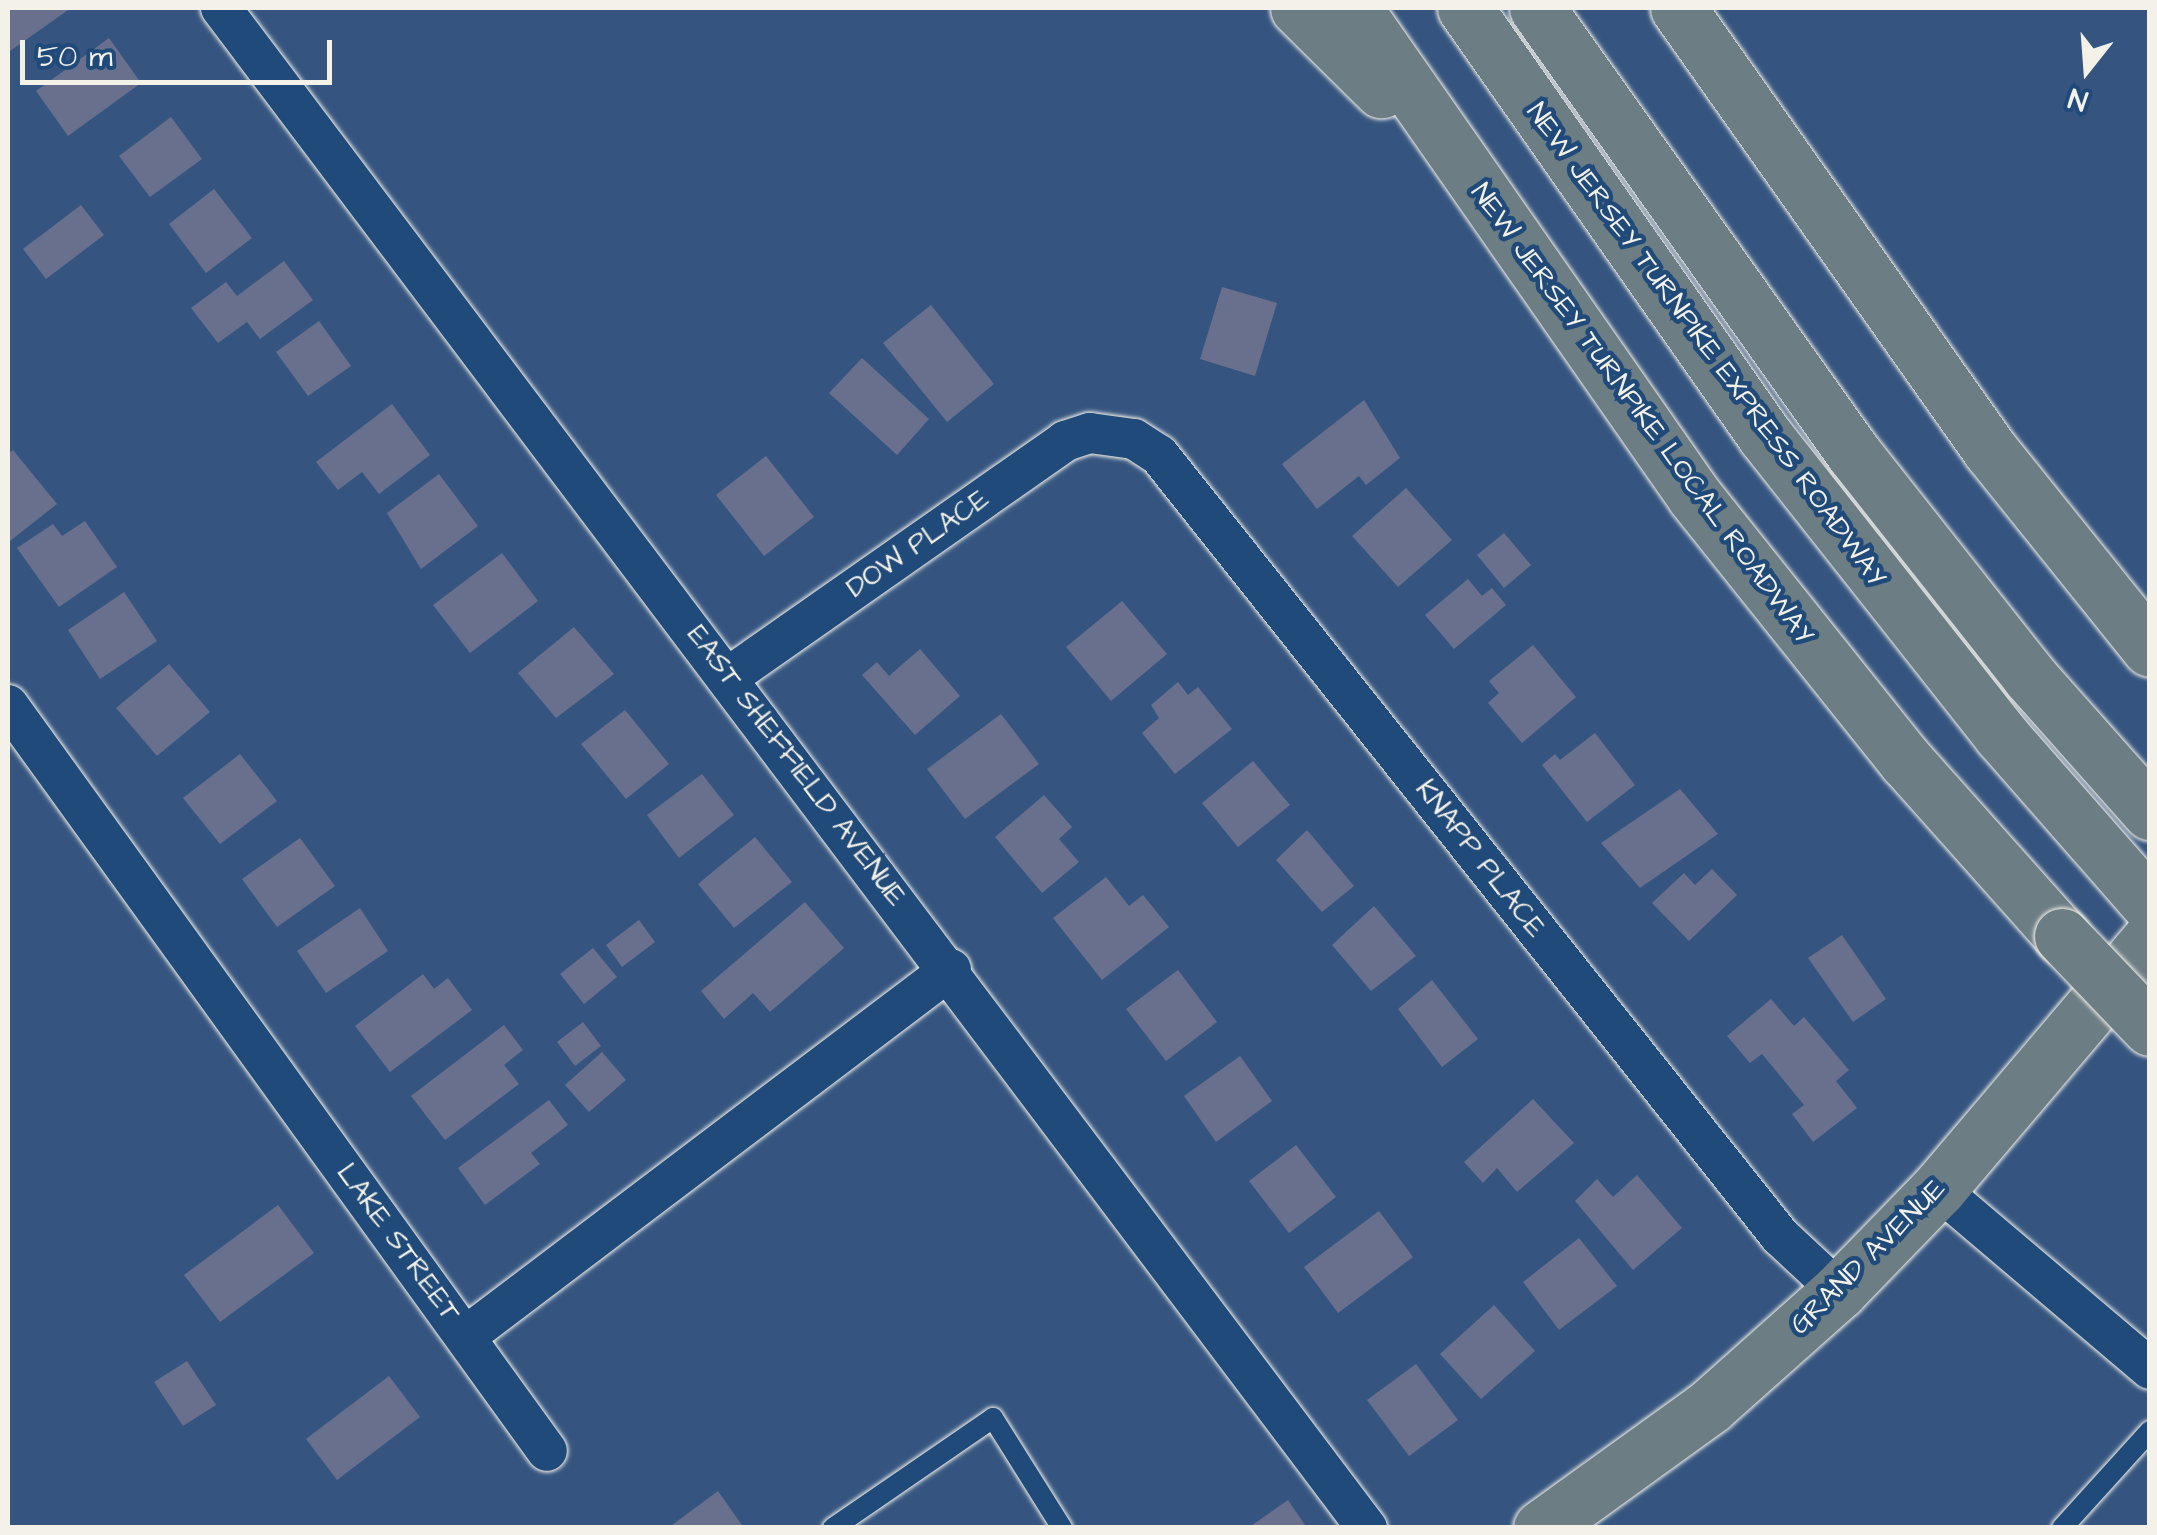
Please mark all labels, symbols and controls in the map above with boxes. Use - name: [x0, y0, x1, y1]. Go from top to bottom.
- scale bar: [25, 20, 338, 82]
- north arrow: [2037, 20, 2137, 120]
- text: 50 m: [37, 36, 113, 78]
- text: N: [2064, 78, 2092, 120]
- street label: NEW JERSEY TURNPIKE EXPRESS ROADWAY: [1519, 96, 1893, 594]
- street label: NEW JERSEY TURNPIKE LOCAL ROADWAY: [1463, 177, 1821, 651]
- street label: DOW PLACE: [840, 483, 996, 605]
- street label: EAST SHEFFIELD AVENUE: [679, 619, 913, 913]
- street label: KNAPP PLACE: [1408, 773, 1552, 945]
- street label: LAKE STREET: [329, 1157, 467, 1329]
- street label: GRAND AVENUE: [1783, 1172, 1953, 1342]

